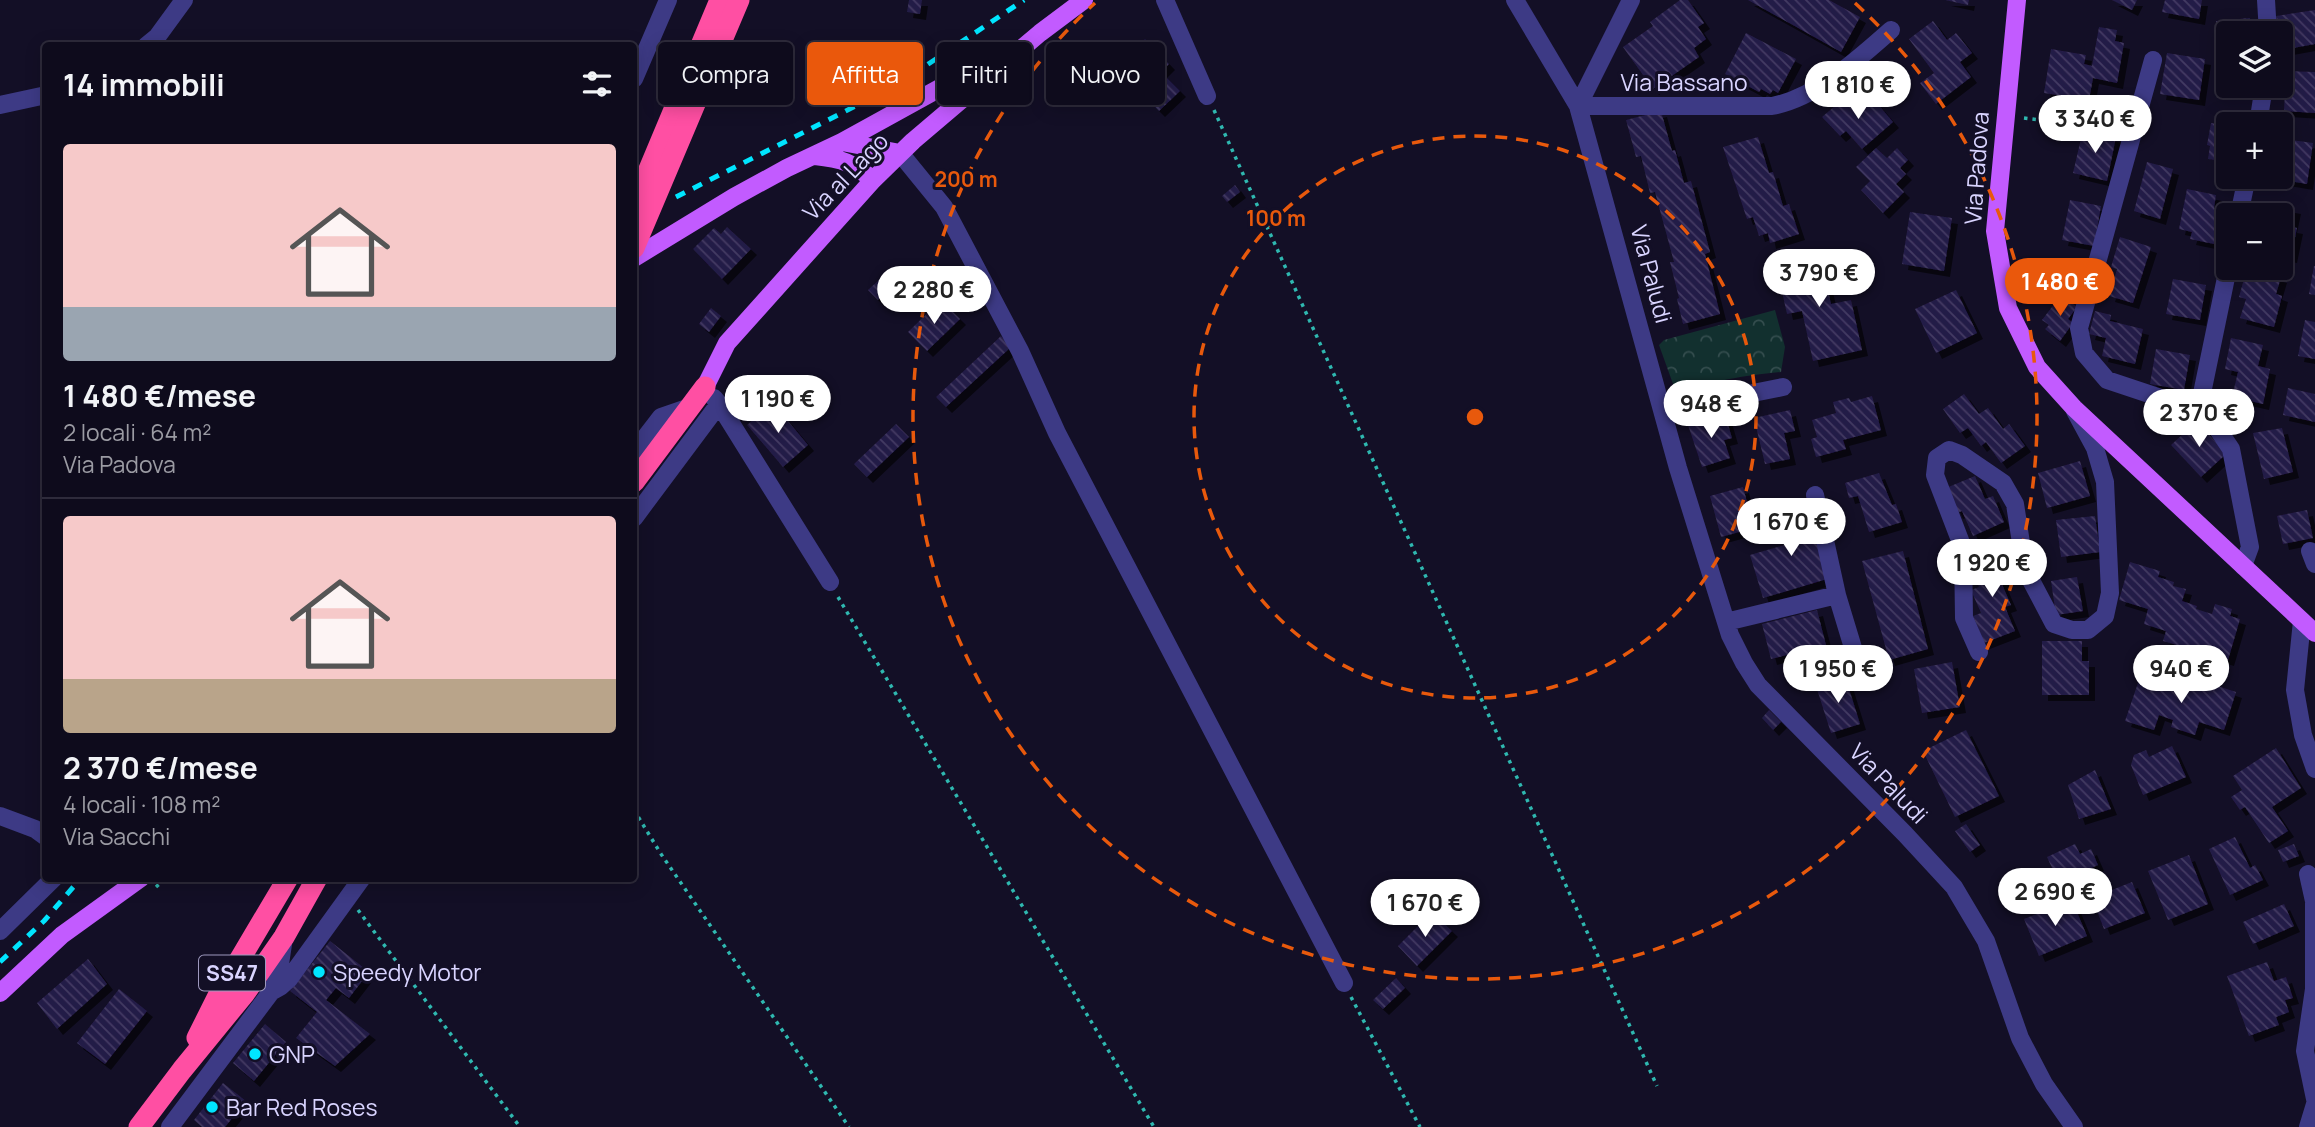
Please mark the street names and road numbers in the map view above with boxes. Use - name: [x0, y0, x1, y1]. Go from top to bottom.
- street label: Via Bassano: [1620, 66, 1748, 98]
- street label: Via Padova: [1956, 111, 1996, 225]
- street label: Via al Lago: [795, 125, 895, 227]
- street label: Via Paludi: [1624, 221, 1680, 327]
- street label: Via Paludi: [1843, 736, 1935, 830]
- road number: SS47: [199, 956, 265, 990]

